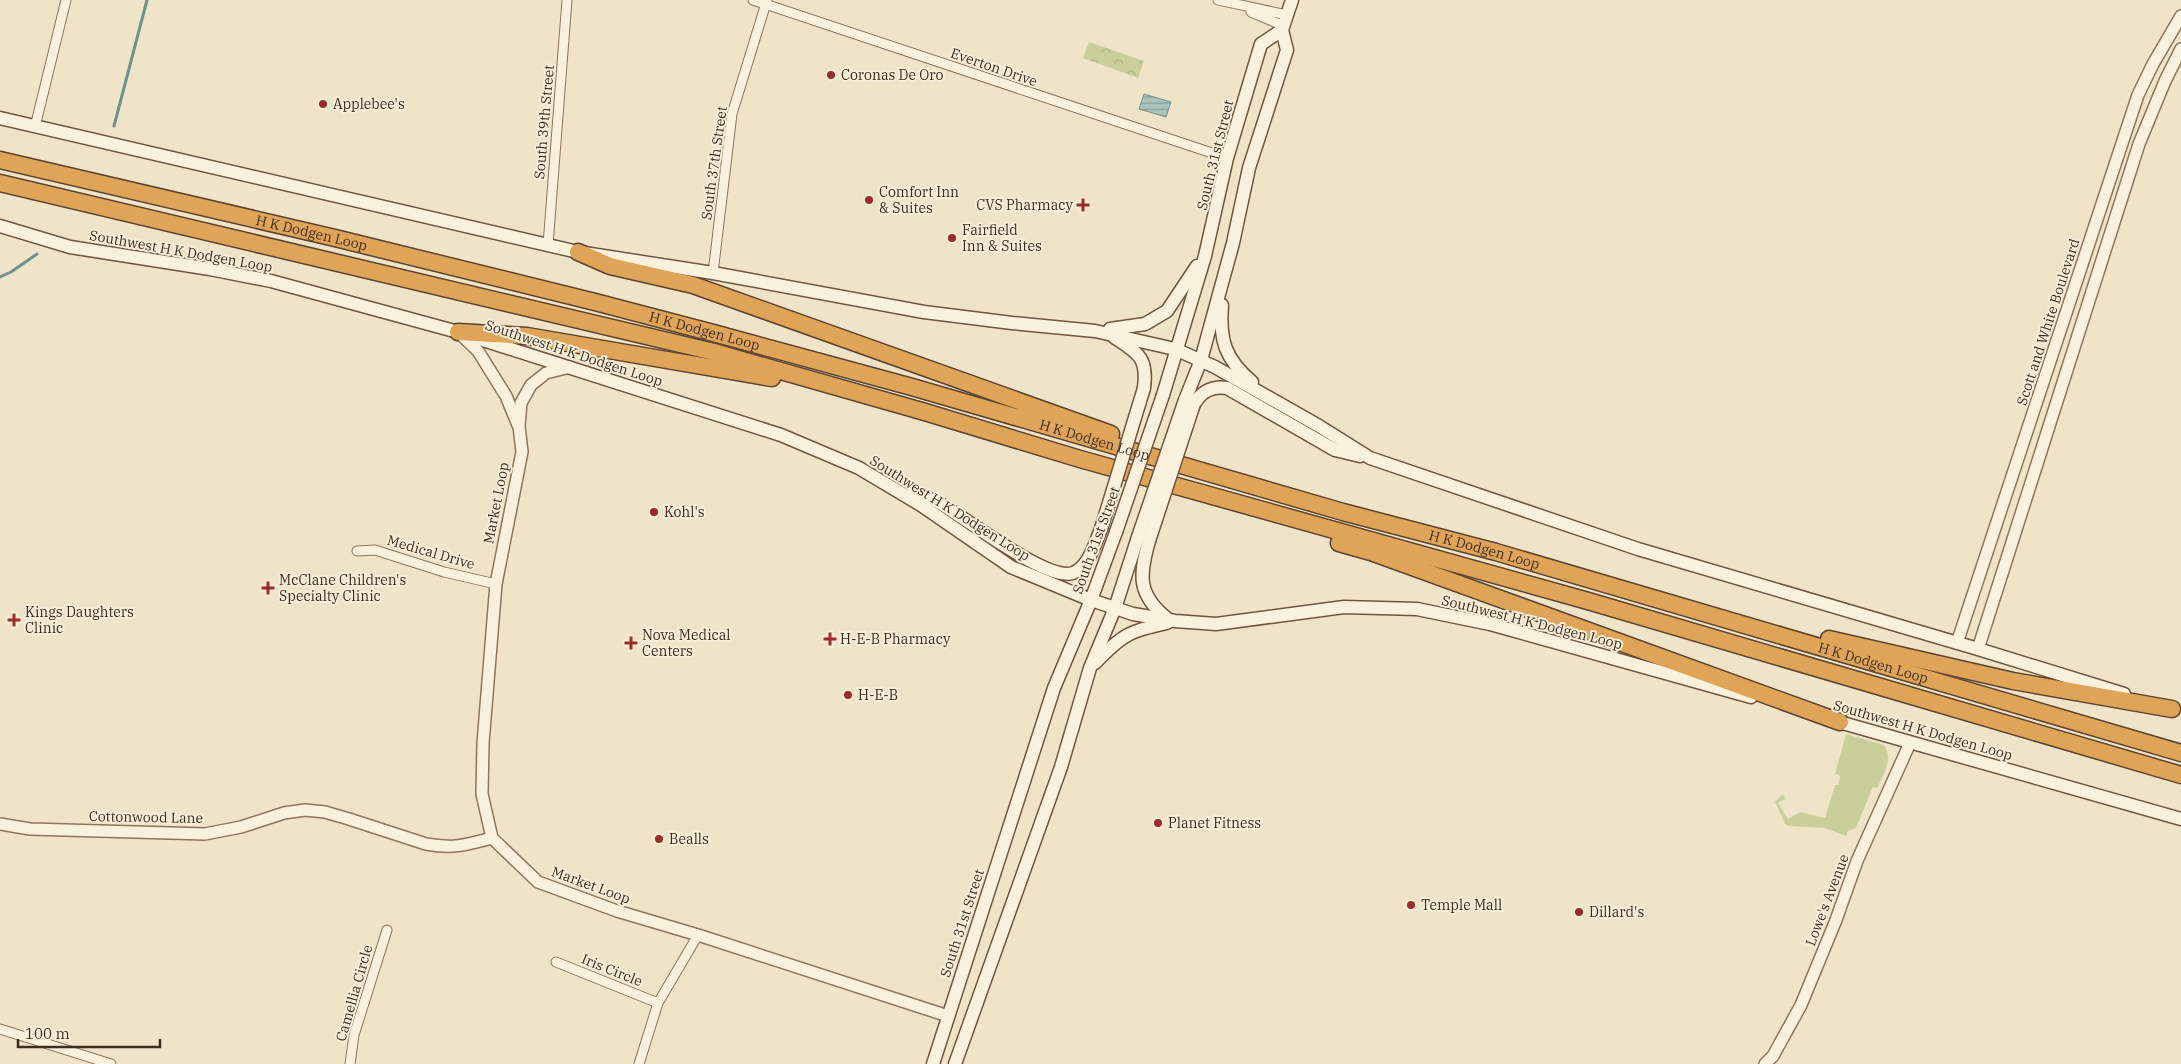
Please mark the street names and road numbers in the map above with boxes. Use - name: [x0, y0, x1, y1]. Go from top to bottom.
- street label: Everton Drive: [948, 44, 1040, 90]
- street label: South 39th Street: [530, 64, 558, 180]
- street label: South 31st Street: [1193, 98, 1237, 212]
- street label: South 37th Street: [697, 105, 731, 221]
- street label: H K Dodgen Loop: [254, 211, 369, 255]
- street label: Southwest H K Dodgen Loop: [88, 226, 274, 276]
- street label: Scott and White Boulevard: [2013, 236, 2084, 408]
- street label: H K Dodgen Loop: [647, 308, 762, 354]
- street label: Southwest H K Dodgen Loop: [483, 316, 665, 390]
- street label: H K Dodgen Loop: [1037, 415, 1152, 464]
- street label: Southwest H K Dodgen Loop: [867, 451, 1033, 565]
- street label: Market Loop: [479, 461, 513, 545]
- street label: South 31st Street: [1068, 484, 1124, 596]
- street label: H K Dodgen Loop: [1427, 526, 1542, 573]
- street label: Medical Drive: [385, 531, 477, 573]
- street label: Southwest H K Dodgen Loop: [1440, 591, 1624, 653]
- street label: H K Dodgen Loop: [1816, 638, 1931, 687]
- street label: Southwest H K Dodgen Loop: [1831, 696, 2015, 764]
- street label: Cottonwood Lane: [89, 807, 203, 827]
- street label: Lowe's Avenue: [1801, 852, 1853, 948]
- street label: Market Loop: [549, 862, 633, 908]
- street label: South 31st Street: [936, 867, 988, 979]
- street label: Camellia Circle: [332, 943, 376, 1043]
- street label: Iris Circle: [579, 950, 645, 990]

